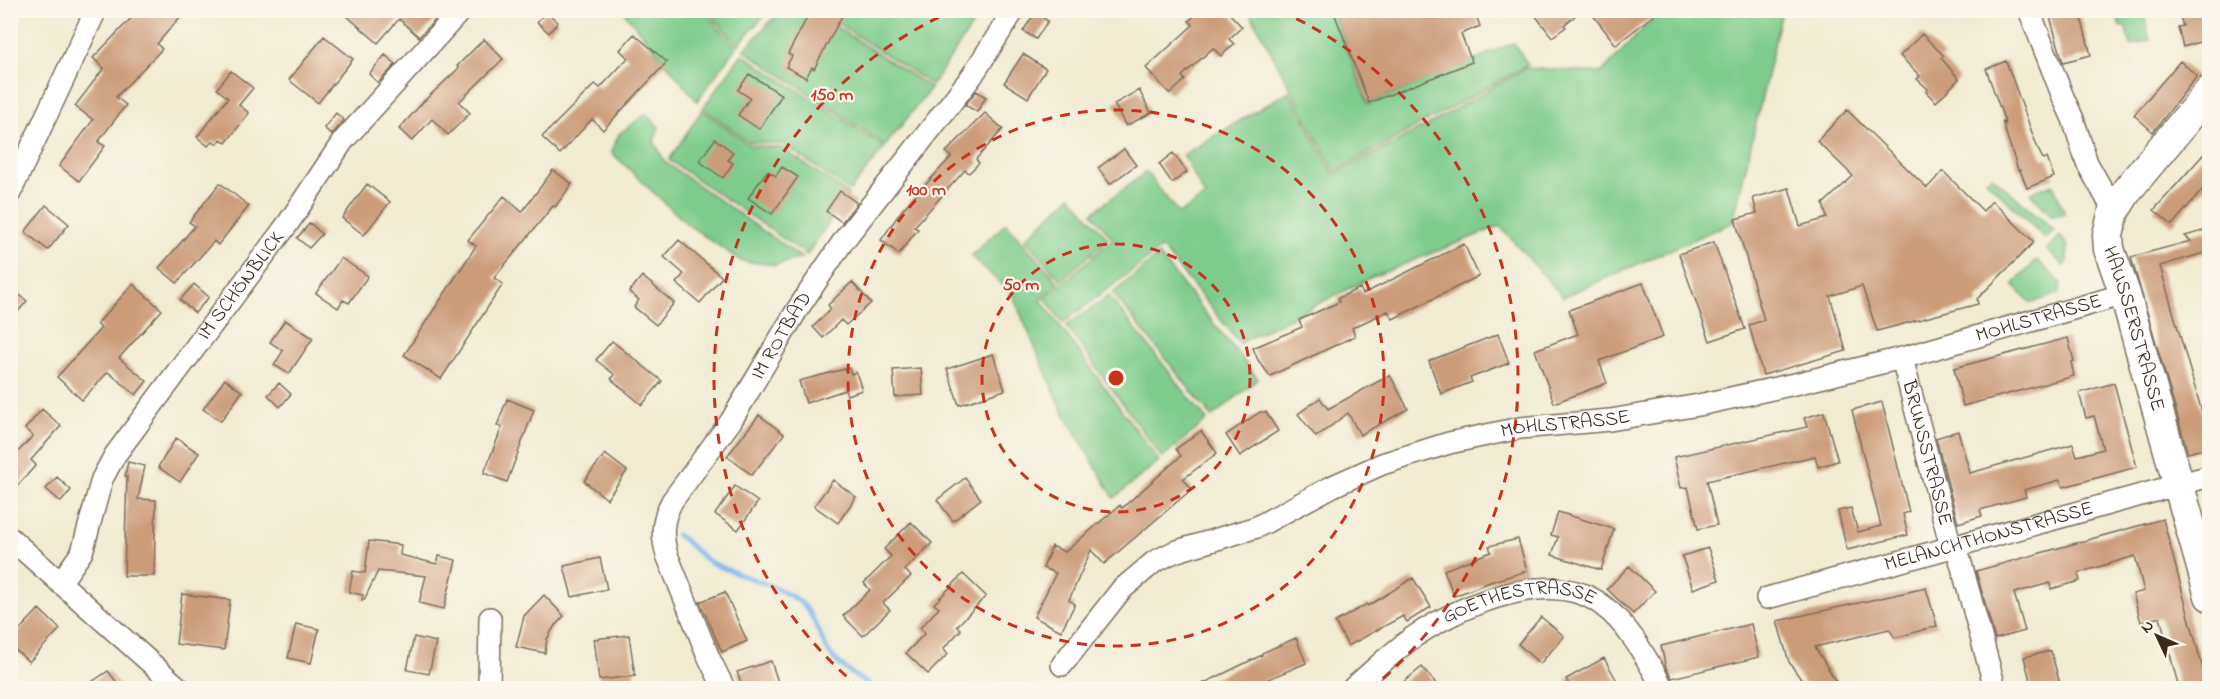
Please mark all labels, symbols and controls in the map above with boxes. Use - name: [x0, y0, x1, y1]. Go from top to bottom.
- text: 150 m: [811, 83, 853, 109]
- text: 100 m: [906, 178, 946, 204]
- street label: IM SCHÖNBLICK: [191, 225, 292, 347]
- street label: HAUSSERSTRASSE: [2095, 242, 2172, 414]
- text: 50 m: [1003, 273, 1039, 299]
- street label: IM ROTBAD: [744, 286, 820, 386]
- street label: MOHLSTRASSE: [1972, 287, 2105, 351]
- centre of rings: [1106, 368, 1126, 388]
- street label: BRUNSSTRASSE: [1894, 376, 1959, 529]
- street label: MOHLSTRASSE: [1498, 402, 1632, 446]
- street label: MELANCHTHONSTRASSE: [1881, 494, 2096, 580]
- street label: GOETHESTRASSE: [1438, 574, 1602, 632]
- north arrow: [2127, 606, 2187, 666]
- text: N: [2135, 615, 2160, 639]

